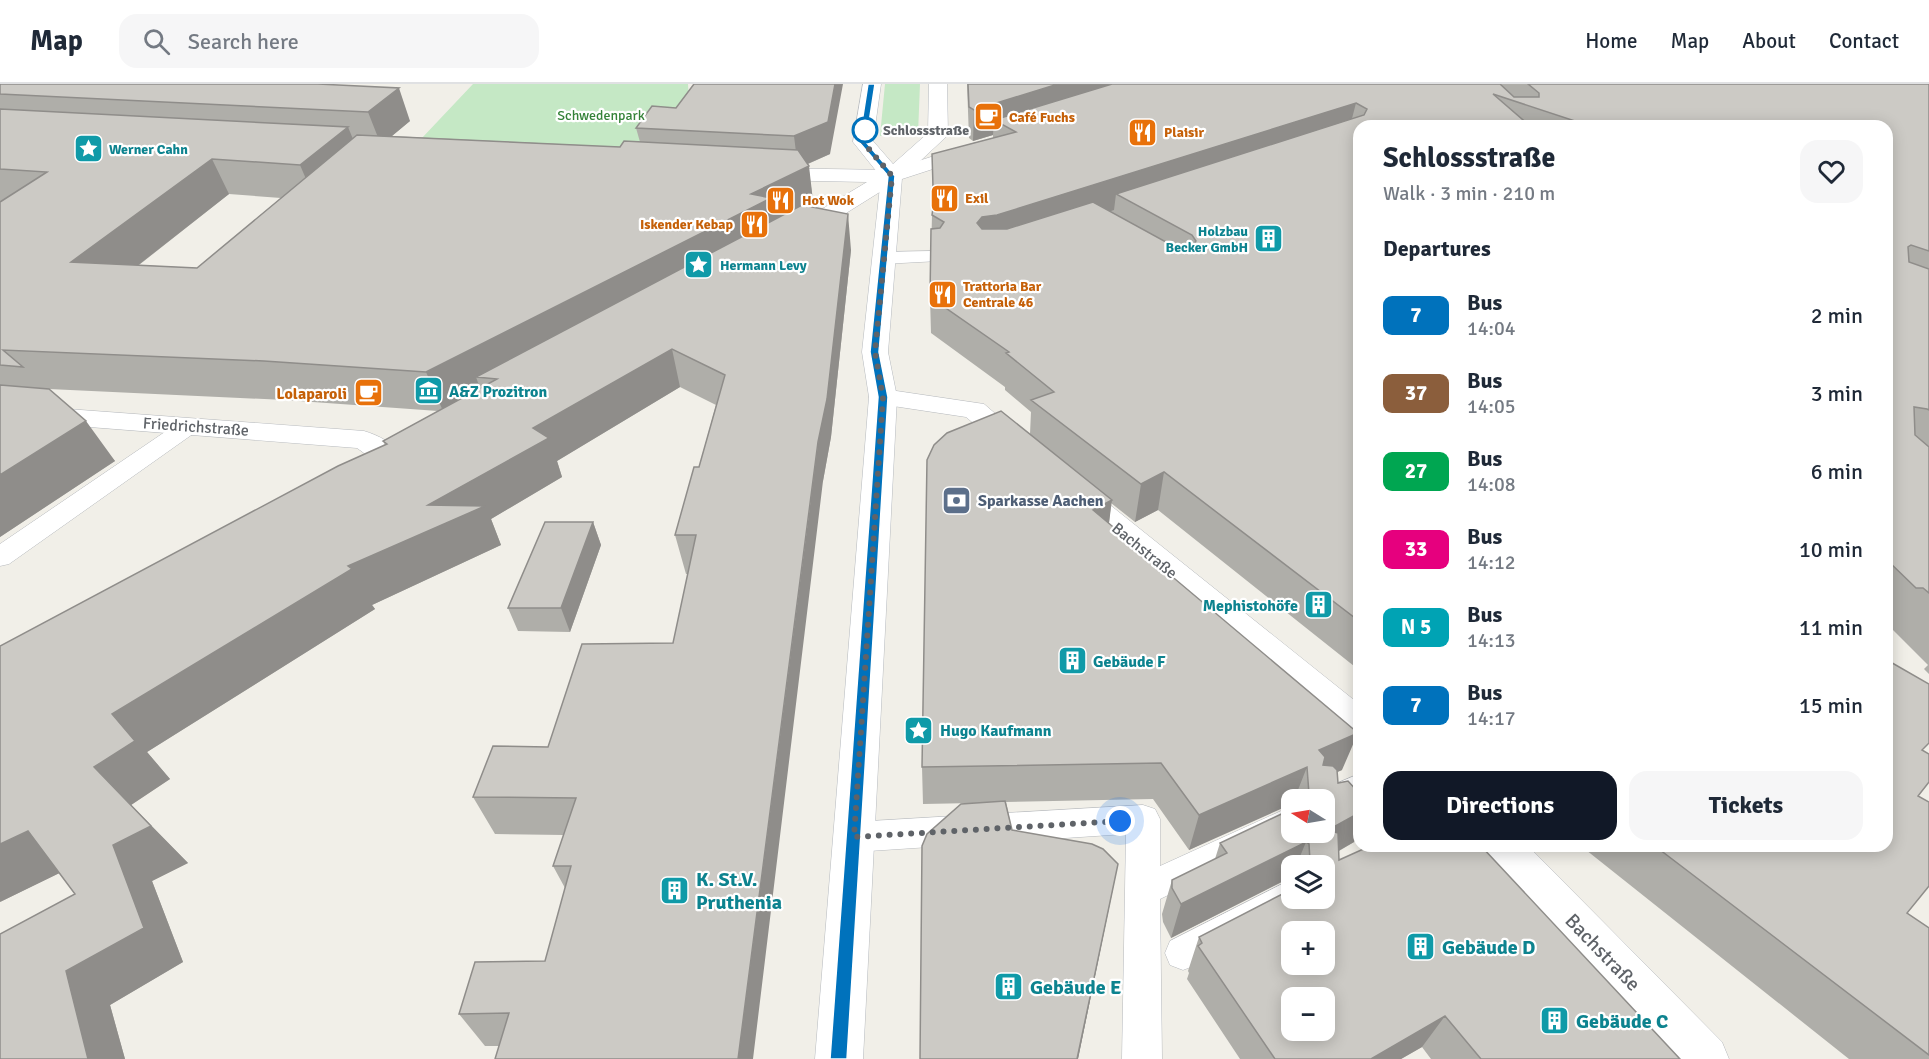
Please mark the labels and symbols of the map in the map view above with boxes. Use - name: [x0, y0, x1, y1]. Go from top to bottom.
- cafe icon: Café Fuchs: [972, 101, 1004, 133]
- park label: Schwedenpark: [557, 107, 645, 124]
- place label: Café Fuchs: [1009, 109, 1075, 126]
- restaurant icon: Plaisir: [1127, 116, 1159, 148]
- marker: Schlossstraße: [852, 117, 878, 143]
- place label: Schlossstraße: [883, 122, 969, 139]
- place label: Plaisir: [1164, 124, 1205, 141]
- place icon: Werner Cahn: [72, 133, 104, 165]
- place label: Werner Cahn: [109, 141, 188, 158]
- restaurant icon: Exil: [928, 182, 960, 214]
- restaurant icon: Hot Wok: [765, 184, 797, 216]
- place label: Exil: [965, 190, 989, 207]
- place label: Hot Wok: [802, 192, 855, 209]
- restaurant icon: Iskender Kebap: [738, 208, 770, 240]
- place label: Iskender Kebap: [640, 216, 733, 233]
- place label: Holzbau Becker GmbH: [1166, 223, 1248, 256]
- building icon: Holzbau Becker GmbH: [1253, 223, 1285, 255]
- place icon: Hermann Levy: [683, 249, 715, 281]
- place label: Hermann Levy: [720, 257, 807, 274]
- restaurant icon: Trattoria Bar Centrale 46: [926, 278, 958, 310]
- place label: Trattoria Bar Centrale 46: [963, 278, 1042, 311]
- museum icon: A&Z Prozitron: [412, 375, 444, 407]
- cafe icon: Lolaparoli: [352, 377, 384, 409]
- place label: A&Z Prozitron: [449, 382, 547, 402]
- place label: Lolaparoli: [276, 384, 347, 404]
- street label: Friedrichstraße: [142, 413, 250, 441]
- bank icon: Sparkasse Aachen: [941, 484, 973, 516]
- place label: Sparkasse Aachen: [978, 491, 1104, 511]
- street label: Bachstraße: [1108, 518, 1181, 583]
- building icon: Mephistohöfe: [1303, 589, 1335, 621]
- place label: Mephistohöfe: [1203, 596, 1298, 616]
- building icon: Gebäude F: [1056, 645, 1088, 677]
- place label: Gebäude F: [1093, 652, 1166, 672]
- place icon: Hugo Kaufmann: [903, 714, 935, 746]
- place label: Hugo Kaufmann: [940, 721, 1052, 741]
- north arrow: [1281, 789, 1335, 843]
- your location: [1105, 806, 1135, 836]
- place label: K. St.V. Pruthenia: [696, 867, 782, 915]
- building icon: K. St.V. Pruthenia: [659, 874, 691, 906]
- street label: Bachstraße: [1560, 908, 1646, 996]
- building icon: Gebäude D: [1405, 931, 1437, 963]
- place label: Gebäude D: [1442, 935, 1535, 960]
- building icon: Gebäude E: [993, 971, 1025, 1003]
- place label: Gebäude E: [1030, 975, 1122, 1000]
- building icon: Gebäude C: [1539, 1005, 1571, 1037]
- place label: Gebäude C: [1576, 1009, 1668, 1034]

